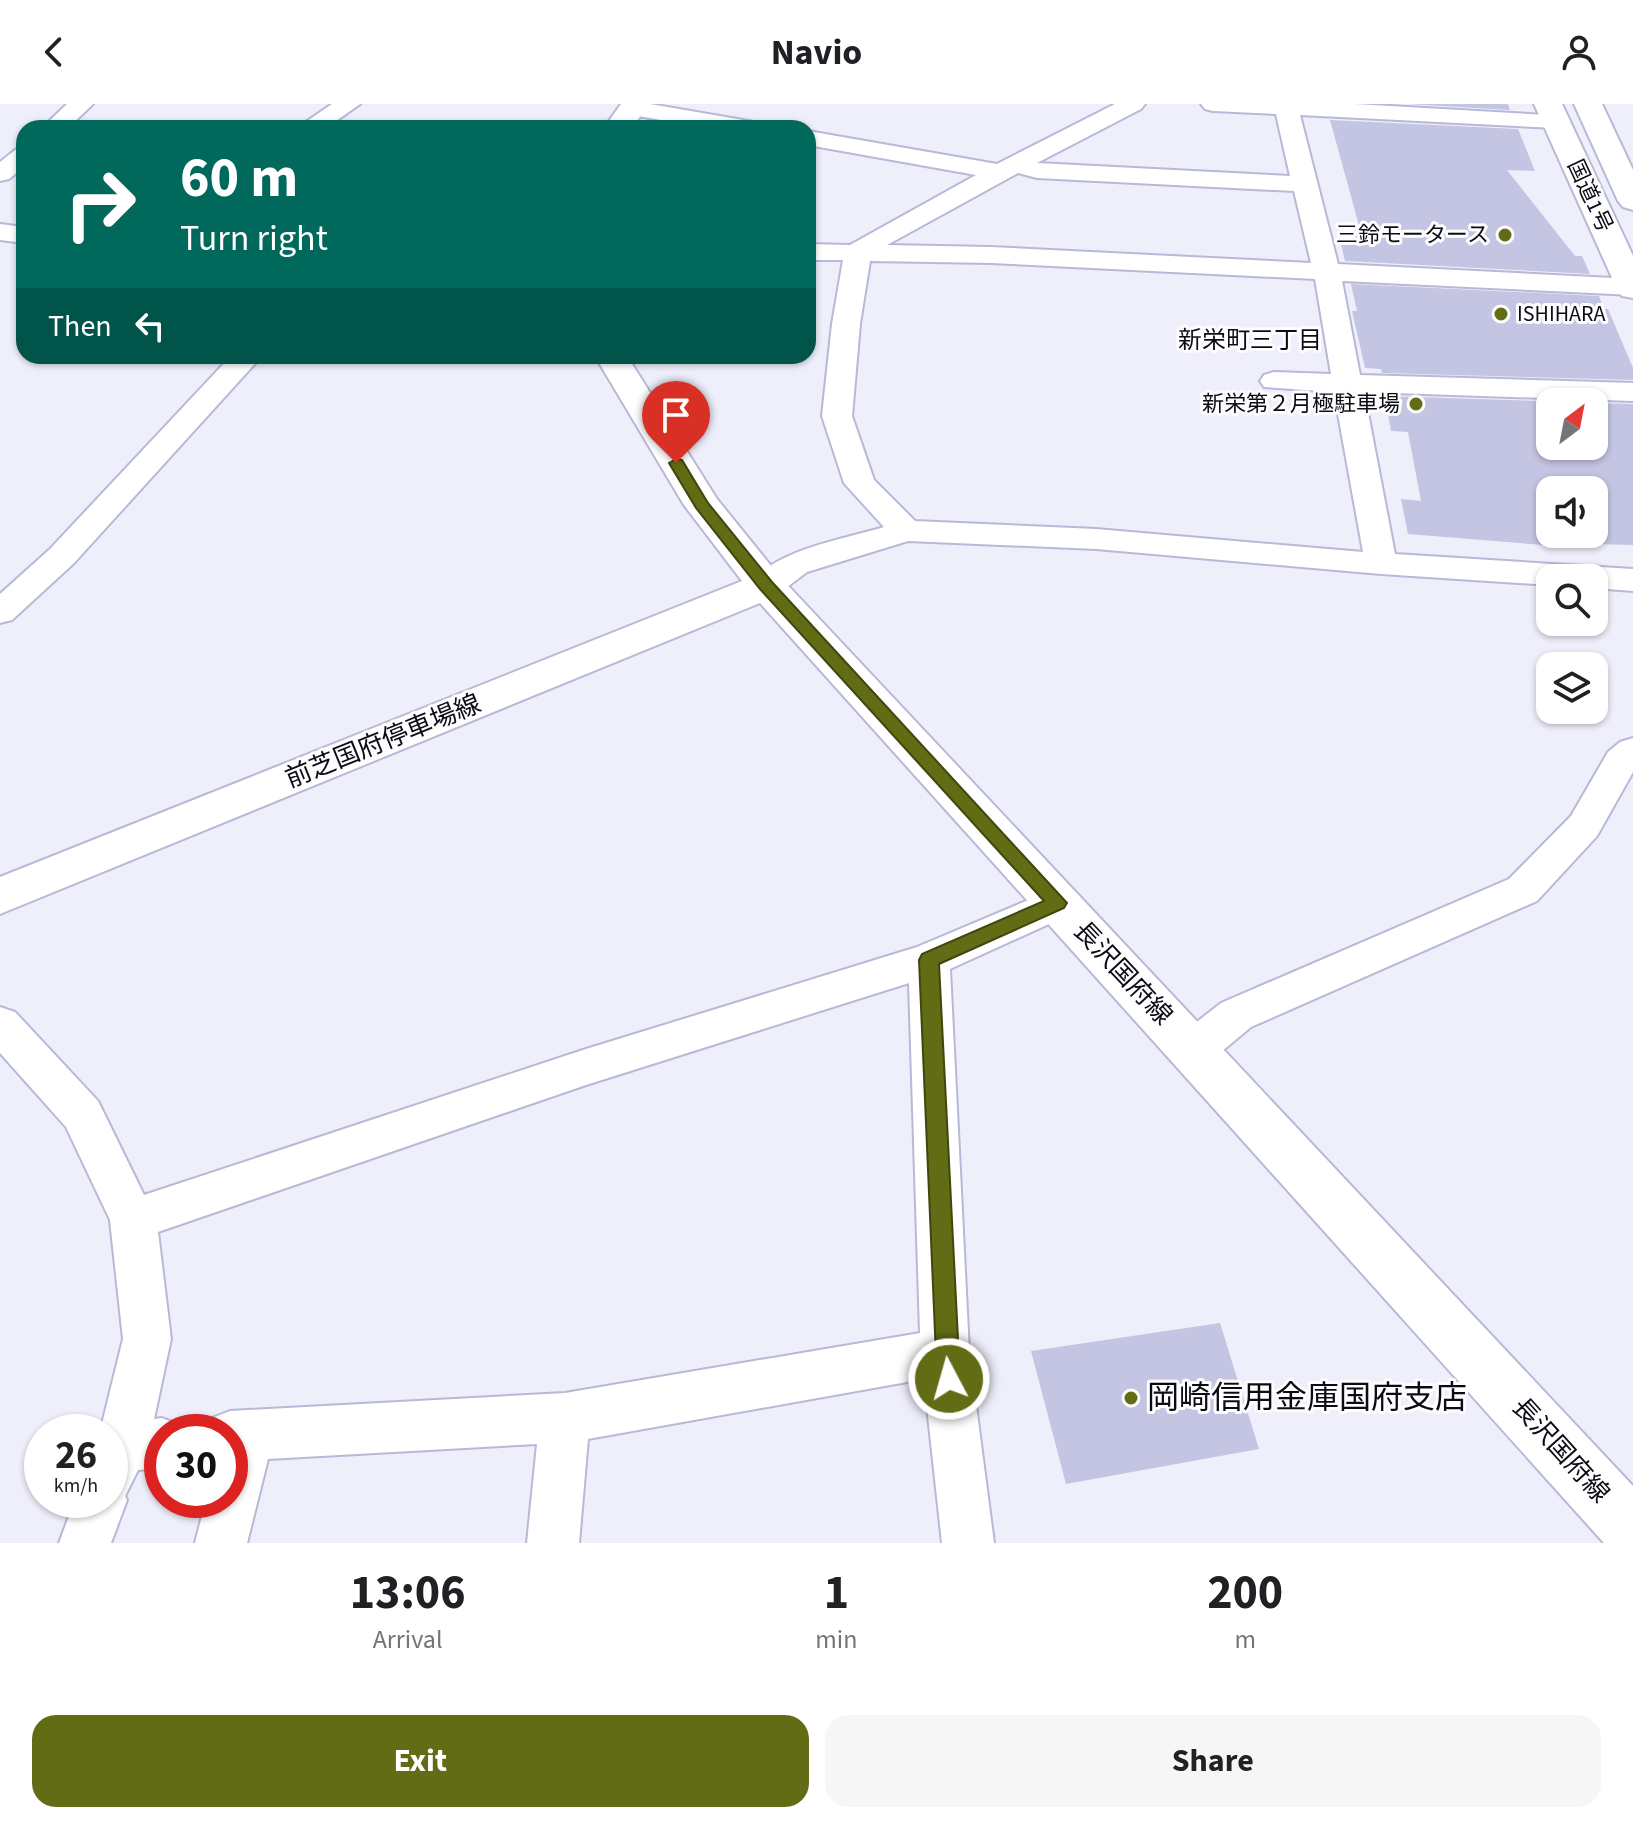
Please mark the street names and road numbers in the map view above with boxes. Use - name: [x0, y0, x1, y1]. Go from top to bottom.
- street label: 国道1号: [1559, 154, 1621, 238]
- street label: 前芝国府停車場線: [280, 685, 486, 797]
- street label: 長沢国府線: [1065, 913, 1181, 1033]
- street label: 長沢国府線: [1504, 1389, 1618, 1511]

